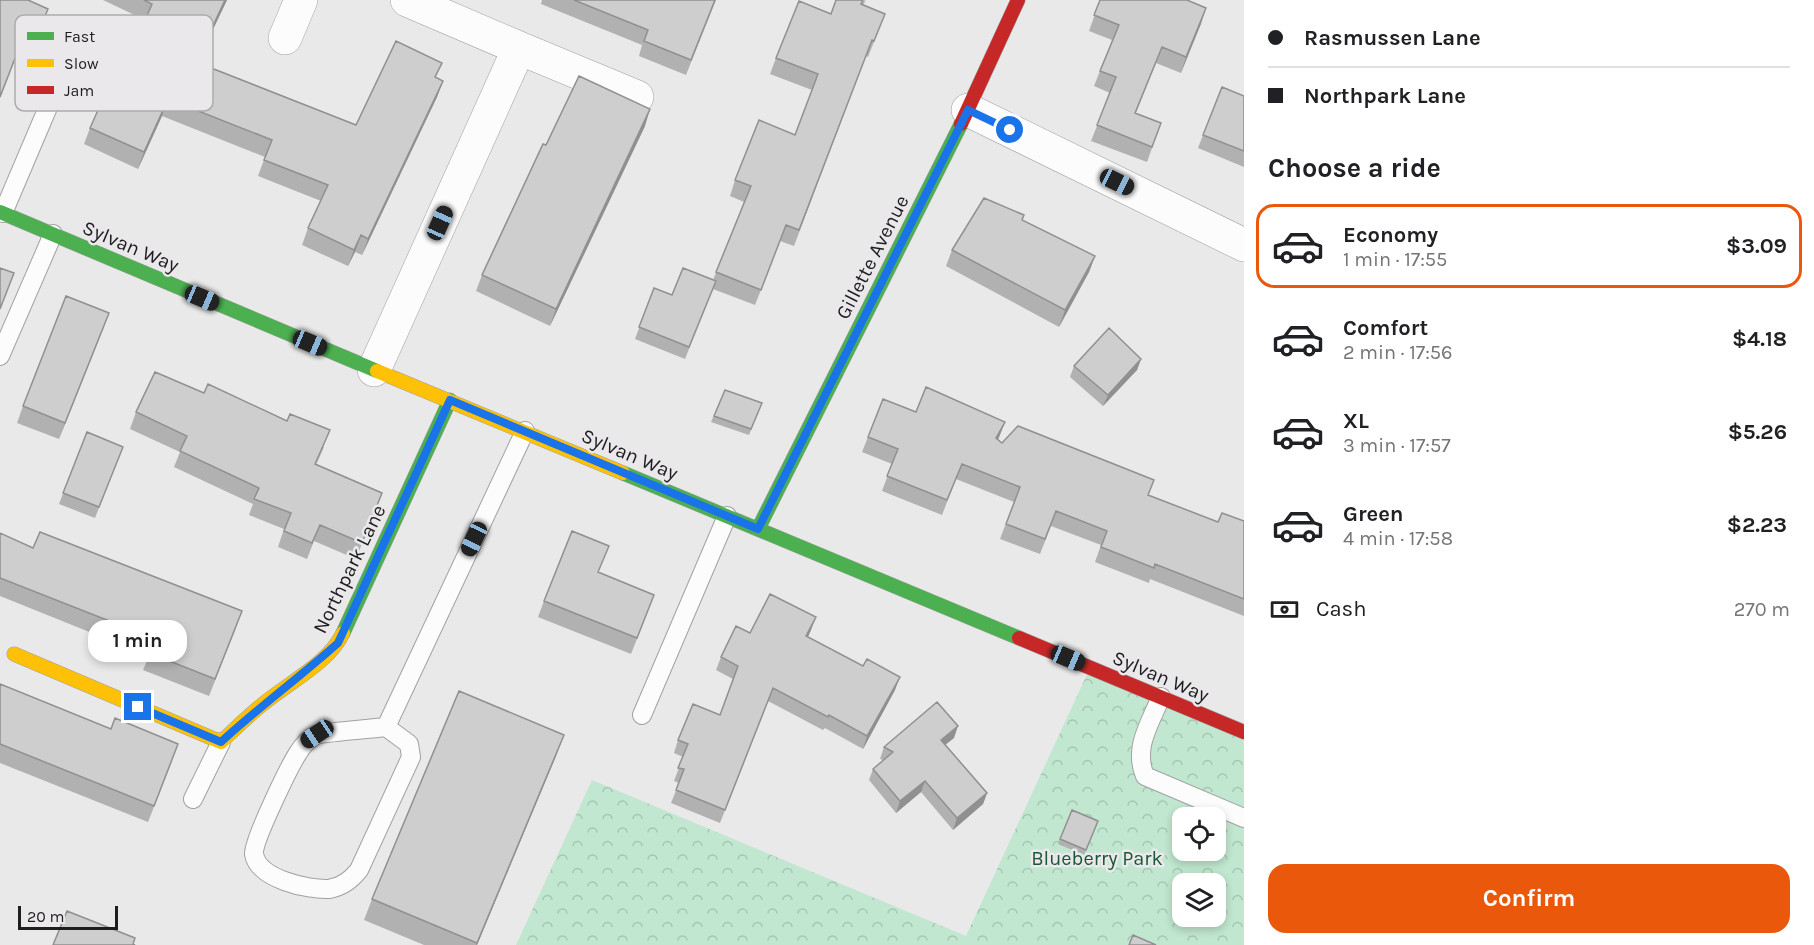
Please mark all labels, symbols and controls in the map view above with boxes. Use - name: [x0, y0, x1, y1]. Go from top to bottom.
- legend: [15, 15, 213, 111]
- text: Rasmussen Lane: [1304, 25, 1481, 51]
- text: Fast: [64, 27, 95, 46]
- text: Slow: [64, 54, 99, 73]
- text: Jam: [64, 81, 94, 100]
- text: Northpark Lane: [1304, 83, 1466, 109]
- route start: [996, 116, 1023, 143]
- text: Choose a ride: [1268, 152, 1441, 184]
- car: [1097, 166, 1137, 198]
- street label: Gillette Avenue: [831, 191, 914, 323]
- car: [424, 203, 456, 243]
- street label: Sylvan Way: [79, 216, 182, 277]
- icon: car: [1271, 219, 1325, 273]
- text: Economy: [1343, 222, 1438, 248]
- text: $3.09: [1726, 233, 1787, 259]
- text: 1 min · 17:55: [1343, 248, 1447, 271]
- car: [182, 283, 222, 313]
- icon: car: [1271, 312, 1325, 366]
- text: Comfort: [1343, 315, 1428, 341]
- text: $4.18: [1732, 326, 1787, 352]
- car: [290, 328, 330, 358]
- text: 2 min · 17:56: [1343, 341, 1453, 364]
- icon: car: [1271, 405, 1325, 459]
- text: XL: [1343, 408, 1369, 434]
- text: $5.26: [1728, 419, 1787, 445]
- street label: Sylvan Way: [578, 424, 681, 485]
- text: 3 min · 17:57: [1343, 434, 1451, 457]
- icon: car: [1271, 498, 1325, 552]
- street label: Northpark Lane: [308, 501, 390, 637]
- text: Green: [1343, 501, 1404, 527]
- text: $2.23: [1727, 512, 1787, 538]
- car: [458, 519, 490, 559]
- text: 4 min · 17:58: [1343, 527, 1453, 550]
- icon: cash: [1268, 593, 1301, 626]
- text: Cash: [1316, 596, 1366, 622]
- text: 270 m: [1734, 598, 1790, 621]
- callout: 1 min: [88, 620, 188, 662]
- text: 1 min: [112, 629, 163, 652]
- car: [1048, 643, 1088, 673]
- street label: Sylvan Way: [1109, 646, 1212, 707]
- route end: [124, 693, 151, 720]
- car: [297, 716, 337, 752]
- map controls: [1172, 807, 1226, 927]
- button: locate: [1172, 807, 1226, 861]
- park label: Blueberry Park: [1031, 847, 1163, 870]
- button: Confirm: [1268, 864, 1790, 933]
- button: layers: [1172, 873, 1226, 927]
- scale bar: [18, 903, 118, 930]
- text: 20 m: [27, 907, 65, 926]

